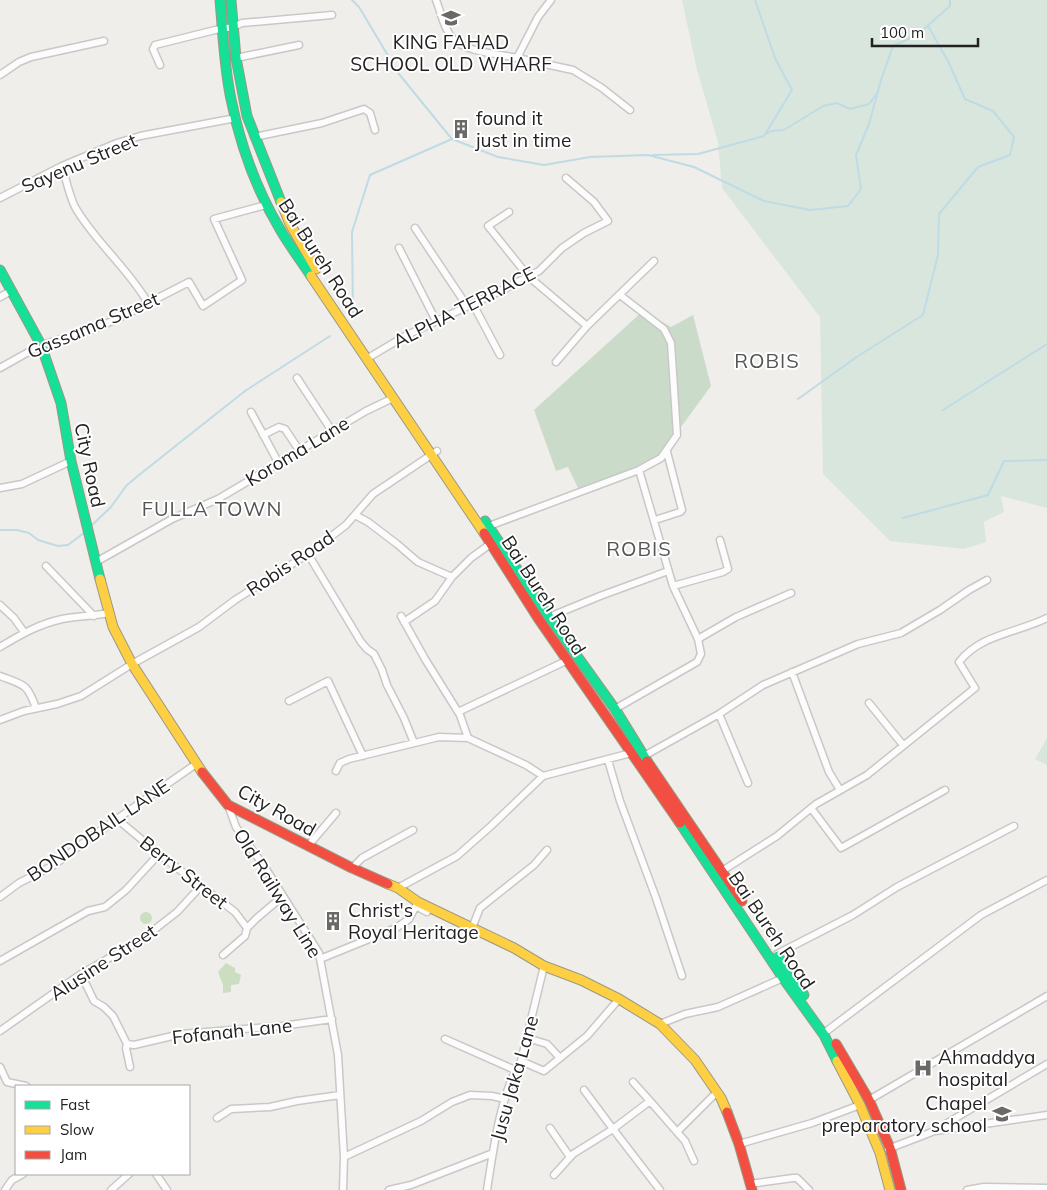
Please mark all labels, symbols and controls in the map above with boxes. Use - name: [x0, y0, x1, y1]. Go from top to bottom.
- school or university icon: KING FAHAD SCHOOL OLD WHARF: [440, 7, 462, 29]
- scale bar: [872, 15, 978, 47]
- text: 100 m: [880, 23, 924, 42]
- place label: KING FAHAD SCHOOL OLD WHARF: [350, 30, 552, 76]
- place label: found it just in time: [474, 106, 571, 152]
- building icon: found it just in time: [450, 118, 472, 140]
- street label: Sayenu Street: [18, 128, 141, 198]
- street label: Bai Bureh Road: [273, 194, 369, 322]
- street label: ALPHA TERRACE: [389, 261, 539, 353]
- street label: Gassama Street: [23, 286, 163, 364]
- district label: ROBIS: [734, 348, 800, 373]
- street label: Koroma Lane: [241, 411, 353, 491]
- street label: City Road: [69, 420, 111, 510]
- district label: FULLA TOWN: [142, 496, 282, 521]
- street label: Robis Road: [242, 525, 338, 601]
- street label: Bai Bureh Road: [496, 531, 592, 659]
- district label: ROBIS: [606, 536, 672, 561]
- street label: BONDOBAIL LANE: [22, 773, 174, 887]
- street label: City Road: [234, 779, 320, 841]
- street label: Old Railway Line: [229, 824, 327, 962]
- street label: Berry Street: [135, 830, 233, 914]
- street label: Bai Bureh Road: [724, 866, 820, 994]
- place label: Christ's Royal Heritage: [348, 898, 479, 944]
- building icon: Christ's Royal Heritage: [322, 910, 344, 932]
- street label: Alusine Street: [45, 918, 161, 1005]
- street label: Jusu Jaka Lane: [485, 1012, 543, 1144]
- street label: Fofanah Lane: [171, 1013, 293, 1049]
- place label: Ahmaddya hospital: [938, 1045, 1035, 1091]
- hospital icon: Ahmaddya hospital: [912, 1057, 934, 1079]
- legend: [15, 1085, 190, 1175]
- place label: Chapel preparatory school: [821, 1091, 987, 1137]
- text: Fast: [60, 1095, 90, 1114]
- school or university icon: Chapel preparatory school: [991, 1103, 1013, 1125]
- text: Slow: [60, 1120, 94, 1139]
- text: Jam: [60, 1145, 87, 1164]

